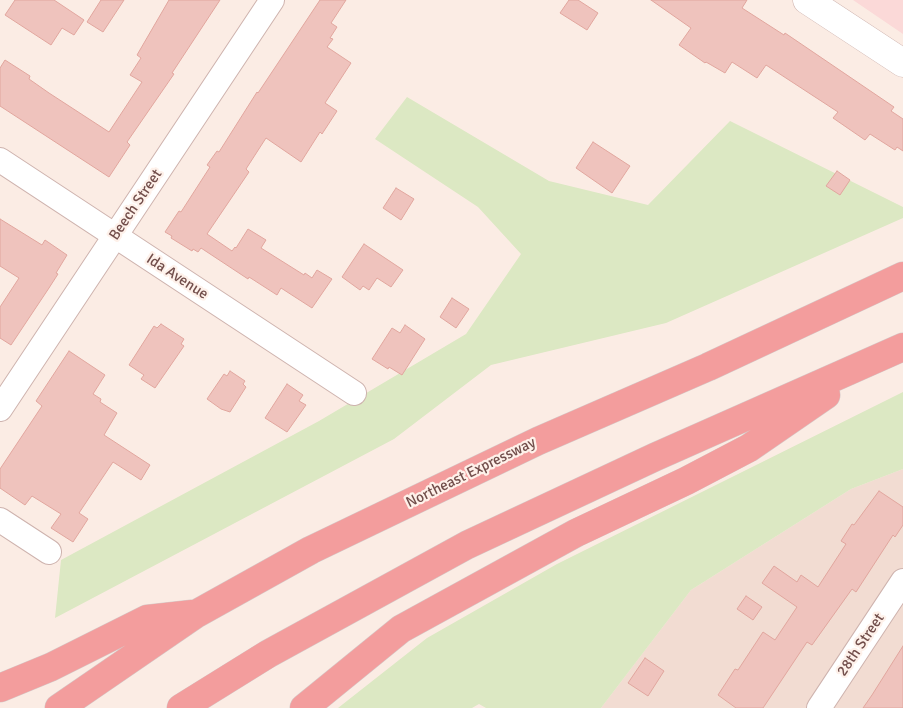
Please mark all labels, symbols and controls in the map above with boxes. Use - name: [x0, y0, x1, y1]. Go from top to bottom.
- street label: Beech Street: [106, 166, 166, 244]
- street label: Ida Avenue: [143, 250, 211, 304]
- street label: Northeast Expressway: [403, 434, 539, 512]
- street label: 28th Street: [833, 610, 889, 680]

